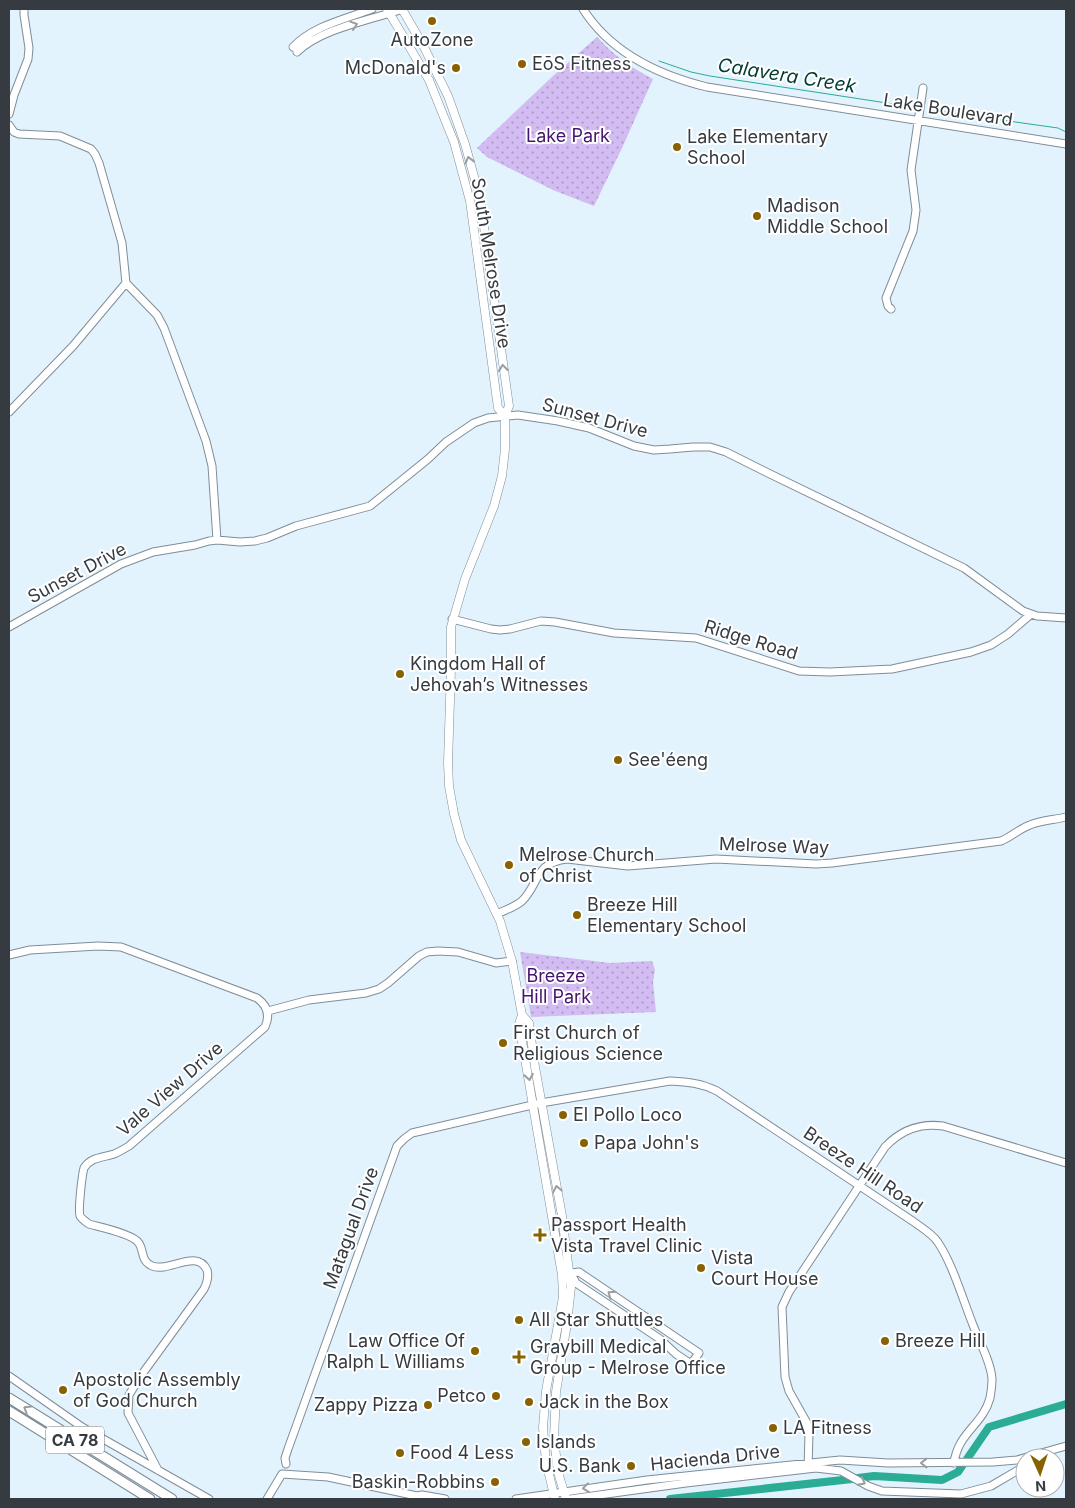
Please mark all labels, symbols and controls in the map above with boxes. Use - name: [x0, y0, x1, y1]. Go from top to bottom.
- marker: AutoZone: [426, 15, 438, 27]
- one-way arrow: [349, 20, 357, 30]
- place label: AutoZone: [391, 29, 473, 50]
- place label: EōS Fitness: [532, 53, 631, 74]
- water label: Calavera Creek: [716, 53, 858, 98]
- place label: McDonald's: [345, 57, 446, 78]
- marker: EōS Fitness: [516, 58, 528, 70]
- marker: McDonald's: [450, 62, 462, 74]
- street label: Lake Boulevard: [882, 89, 1014, 130]
- park label: Lake Park: [526, 125, 610, 146]
- place label: Lake Elementary School: [687, 126, 828, 168]
- marker: Lake Elementary School: [671, 141, 683, 153]
- one-way arrow: [465, 156, 475, 164]
- street label: South Melrose Drive: [468, 176, 515, 350]
- place label: Madison Middle School: [767, 195, 888, 237]
- marker: Madison Middle School: [751, 210, 763, 222]
- one-way arrow: [498, 364, 509, 372]
- street label: Sunset Drive: [540, 393, 650, 442]
- street label: Sunset Drive: [24, 538, 130, 607]
- street label: Ridge Road: [702, 615, 801, 664]
- place label: Kingdom Hall of Jehovah’s Witnesses: [410, 653, 588, 695]
- marker: Kingdom Hall of Jehovah’s Witnesses: [394, 668, 406, 680]
- place label: See'éeng: [628, 749, 708, 770]
- marker: See'éeng: [612, 754, 624, 766]
- street label: Melrose Way: [719, 833, 829, 858]
- place label: Melrose Church of Christ: [519, 844, 654, 886]
- marker: Melrose Church of Christ: [503, 859, 515, 871]
- place label: Breeze Hill Elementary School: [587, 894, 746, 936]
- marker: Breeze Hill Elementary School: [571, 909, 583, 921]
- park label: Breeze Hill Park: [521, 965, 591, 1007]
- place label: First Church of Religious Science: [513, 1022, 663, 1064]
- street label: Vale View Drive: [113, 1037, 227, 1140]
- marker: First Church of Religious Science: [497, 1037, 509, 1049]
- one-way arrow: [523, 1072, 533, 1081]
- place label: El Pollo Loco: [573, 1104, 682, 1125]
- marker: El Pollo Loco: [557, 1109, 569, 1121]
- street label: Breeze Hill Road: [800, 1122, 927, 1217]
- place label: Papa John's: [594, 1132, 699, 1153]
- marker: Papa John's: [578, 1137, 590, 1149]
- street label: Matagual Drive: [319, 1164, 382, 1292]
- one-way arrow: [552, 1185, 562, 1194]
- place label: Passport Health Vista Travel Clinic: [551, 1214, 702, 1256]
- marker: Passport Health Vista Travel Clinic: [533, 1228, 547, 1242]
- place label: Vista Court House: [711, 1247, 818, 1289]
- marker: Vista Court House: [695, 1262, 707, 1274]
- one-way arrow: [608, 1291, 617, 1300]
- place label: All Star Shuttles: [529, 1309, 663, 1330]
- marker: All Star Shuttles: [513, 1314, 525, 1326]
- place label: Law Office Of Ralph L Williams: [327, 1330, 465, 1372]
- place label: Breeze Hill: [895, 1330, 986, 1351]
- marker: Breeze Hill: [879, 1335, 891, 1347]
- place label: Graybill Medical Group - Melrose Office: [530, 1336, 726, 1378]
- marker: Law Office Of Ralph L Williams: [469, 1345, 481, 1357]
- marker: Graybill Medical Group - Melrose Office: [512, 1350, 526, 1364]
- place label: Apostolic Assembly of God Church: [73, 1369, 241, 1411]
- marker: Apostolic Assembly of God Church: [57, 1384, 69, 1396]
- place label: Petco: [437, 1385, 486, 1406]
- marker: Petco: [490, 1390, 502, 1402]
- place label: Jack in the Box: [539, 1391, 669, 1412]
- place label: Zappy Pizza: [314, 1394, 418, 1415]
- marker: Jack in the Box: [523, 1396, 535, 1408]
- marker: Zappy Pizza: [422, 1399, 434, 1411]
- one-way arrow: [23, 1406, 32, 1416]
- place label: LA Fitness: [783, 1417, 872, 1438]
- marker: LA Fitness: [767, 1422, 779, 1434]
- road number: CA 78: [46, 1426, 104, 1454]
- place label: Islands: [536, 1431, 596, 1452]
- marker: Islands: [520, 1436, 532, 1448]
- street label: Hacienda Drive: [649, 1440, 781, 1475]
- place label: Food 4 Less: [410, 1442, 514, 1463]
- marker: Food 4 Less: [394, 1447, 406, 1459]
- north arrow: [1015, 1448, 1065, 1498]
- place label: U.S. Bank: [539, 1455, 621, 1476]
- one-way arrow: [920, 1458, 928, 1468]
- marker: U.S. Bank: [625, 1460, 637, 1472]
- place label: Baskin-Robbins: [352, 1471, 485, 1492]
- marker: Baskin-Robbins: [489, 1476, 501, 1488]
- one-way arrow: [856, 1476, 865, 1486]
- text: N: [1035, 1478, 1046, 1495]
- one-way arrow: [581, 1483, 590, 1493]

